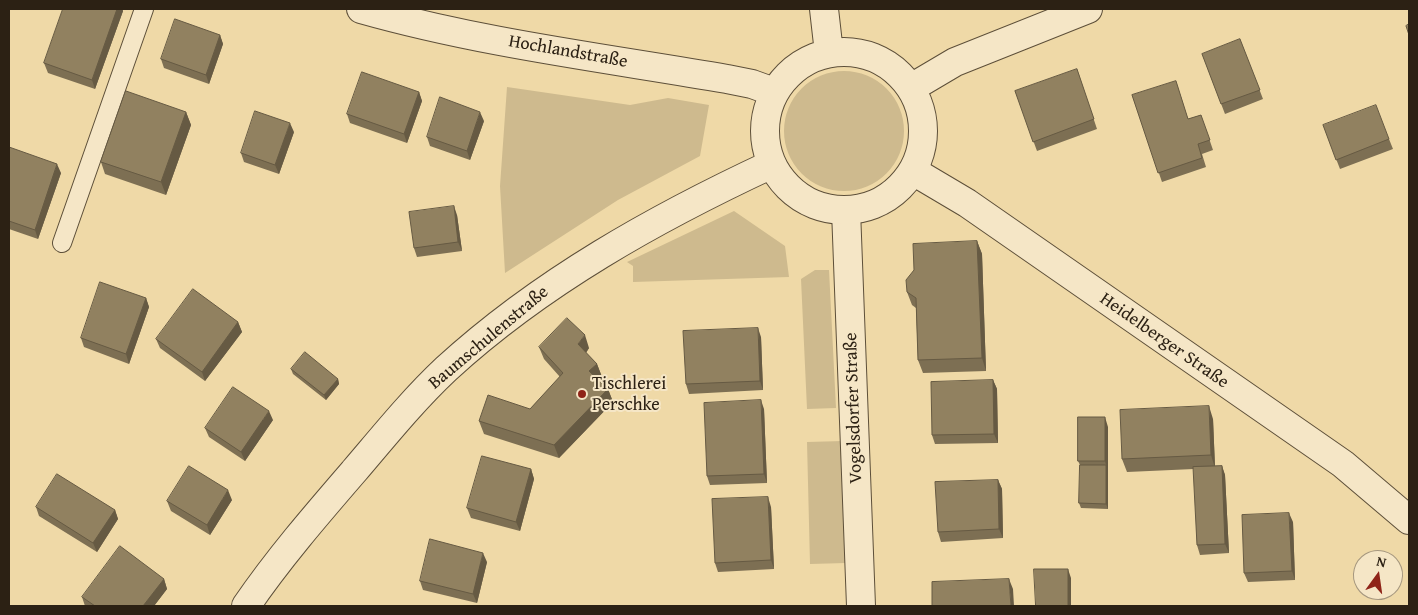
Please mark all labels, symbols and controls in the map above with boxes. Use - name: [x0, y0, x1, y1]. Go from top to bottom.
- street label: Hochlandstraße: [507, 31, 629, 73]
- street label: Baumschulenstraße: [425, 282, 553, 394]
- street label: Heidelberger Straße: [1095, 288, 1233, 394]
- street label: Vogelsdorfer Straße: [841, 332, 867, 484]
- place label: Tischlerei Perschke: [592, 373, 666, 416]
- marker: Tischlerei Perschke: [576, 388, 588, 400]
- north arrow: [1353, 550, 1403, 600]
- text: N: [1374, 551, 1388, 572]

